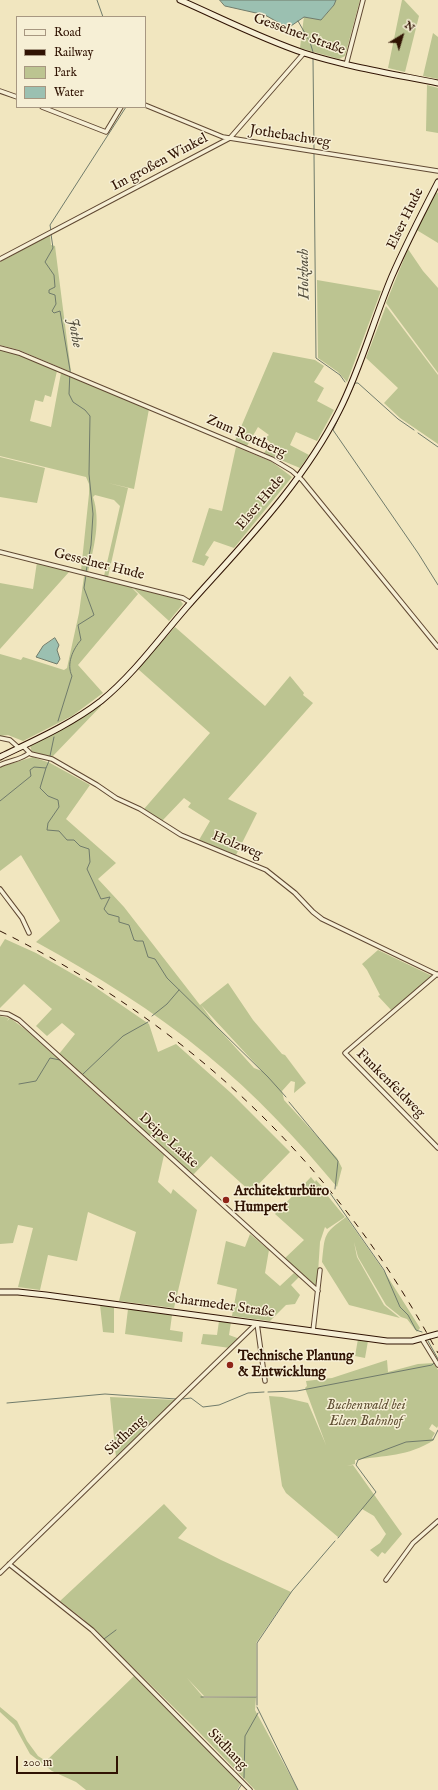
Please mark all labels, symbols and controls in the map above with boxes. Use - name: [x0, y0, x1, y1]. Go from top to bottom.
- street label: Gesselner Straße: [251, 11, 347, 59]
- legend: [16, 16, 146, 108]
- north arrow: [382, 16, 422, 56]
- text: N: [401, 18, 417, 35]
- text: Road: [54, 25, 81, 40]
- text: Railway: [54, 45, 93, 60]
- text: Park: [54, 65, 77, 80]
- text: Water: [54, 85, 84, 100]
- street label: Jothebachweg: [248, 122, 332, 152]
- street label: Im großen Winkel: [109, 131, 211, 195]
- street label: Elser Hude: [384, 186, 428, 252]
- water label: Holzbach: [296, 249, 314, 299]
- water label: Jothe: [63, 317, 85, 349]
- street label: Zum Rottberg: [204, 412, 288, 462]
- street label: Elser Hude: [233, 472, 289, 534]
- street label: Gesselner Hude: [52, 546, 146, 584]
- street label: Holzweg: [209, 828, 265, 864]
- street label: Funkenfeldweg: [352, 1046, 428, 1122]
- street label: Deipe Laake: [135, 1110, 201, 1172]
- place label: Architekturbüro Humpert: [234, 1184, 329, 1216]
- marker: Architekturbüro Humpert: [221, 1195, 231, 1205]
- street label: Scharmeder Straße: [166, 1290, 276, 1322]
- place label: Technische Planung & Entwicklung: [238, 1349, 354, 1382]
- marker: Technische Planung & Entwicklung: [225, 1360, 235, 1370]
- park label: Buchenwald bei Elsen Bahnhof: [327, 1398, 405, 1430]
- street label: Südhang: [102, 1412, 150, 1460]
- street label: Südhang: [203, 1726, 251, 1774]
- scale bar: [18, 1748, 120, 1774]
- text: 200 m: [23, 1755, 52, 1770]

